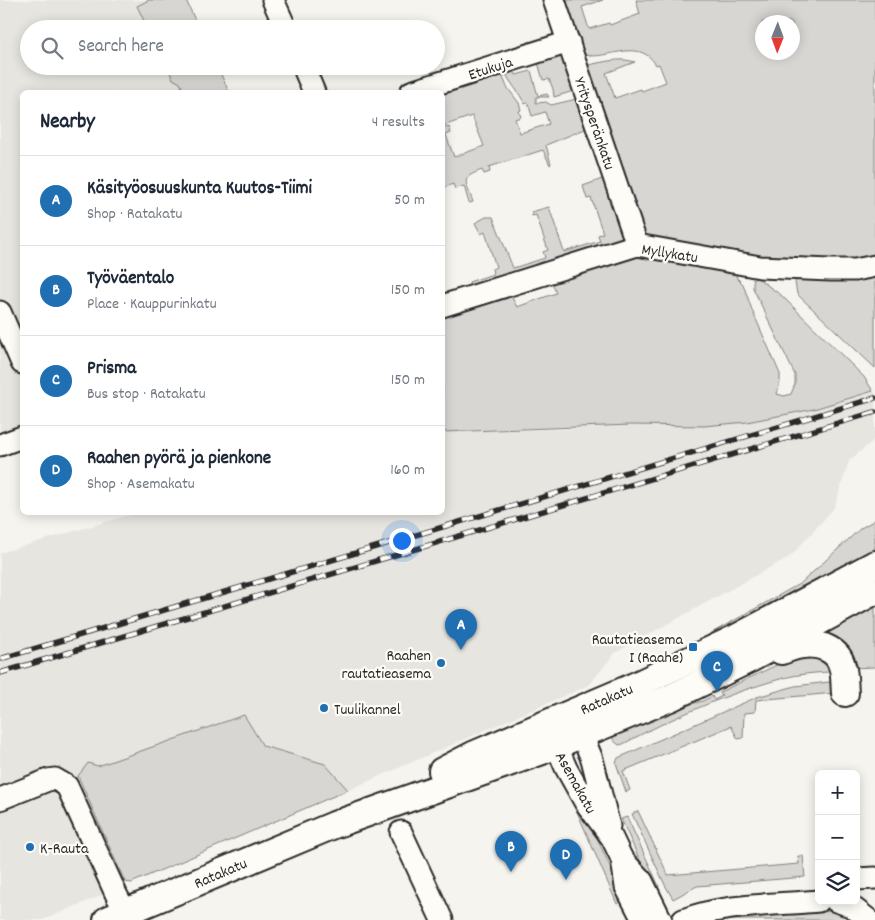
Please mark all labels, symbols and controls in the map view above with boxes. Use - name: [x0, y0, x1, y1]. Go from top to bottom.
- north arrow: [755, 15, 800, 60]
- search box: [20, 20, 445, 75]
- icon: search: [38, 34, 66, 62]
- text: Search here: [78, 34, 164, 61]
- street label: Etukuja: [466, 51, 516, 87]
- street label: Yritysperänkatu: [567, 74, 620, 173]
- text: Nearby: [40, 108, 95, 138]
- text: 4 results: [372, 111, 425, 134]
- text: Käsityöosuuskunta Kuutos-Tiimi: [87, 176, 312, 203]
- text: A: [52, 189, 60, 212]
- text: 50 m: [394, 189, 425, 212]
- text: Shop · Ratakatu: [87, 203, 182, 226]
- street label: Myllykatu: [640, 239, 700, 270]
- text: Työväentalo: [87, 266, 174, 293]
- text: B: [52, 279, 60, 302]
- text: 150 m: [391, 279, 425, 302]
- text: Place · Kauppurinkatu: [87, 293, 217, 316]
- text: Prisma: [87, 356, 136, 383]
- text: C: [52, 369, 60, 392]
- text: 150 m: [391, 369, 425, 392]
- text: Bus stop · Ratakatu: [87, 383, 206, 406]
- text: Raahen pyörä ja pienkone: [87, 446, 271, 473]
- text: D: [52, 459, 60, 482]
- text: 160 m: [390, 459, 425, 482]
- text: Shop · Asemakatu: [87, 473, 195, 496]
- your location: [389, 528, 415, 554]
- pin: A: [445, 609, 477, 650]
- place label: Rautatieasema I (Raahe): [592, 629, 683, 670]
- marker: Rautatieasema I (Raahe): [687, 641, 699, 653]
- place label: Raahen rautatieasema: [342, 645, 431, 686]
- pin: C: [701, 651, 733, 692]
- marker: Raahen rautatieasema: [435, 657, 447, 669]
- street label: Ratakatu: [577, 678, 637, 722]
- place label: Tuulikannel: [334, 699, 401, 722]
- marker: Tuulikannel: [318, 702, 330, 714]
- street label: Asemakatu: [548, 748, 601, 819]
- map controls: [815, 770, 860, 905]
- button: +: [815, 770, 860, 815]
- button: −: [815, 815, 860, 860]
- pin: B: [495, 831, 527, 872]
- place label: K-Rauta: [40, 838, 89, 861]
- pin: D: [550, 839, 582, 880]
- marker: K-Rauta: [24, 841, 36, 853]
- street label: Ratakatu: [191, 853, 251, 896]
- button: layers: [815, 860, 860, 905]

